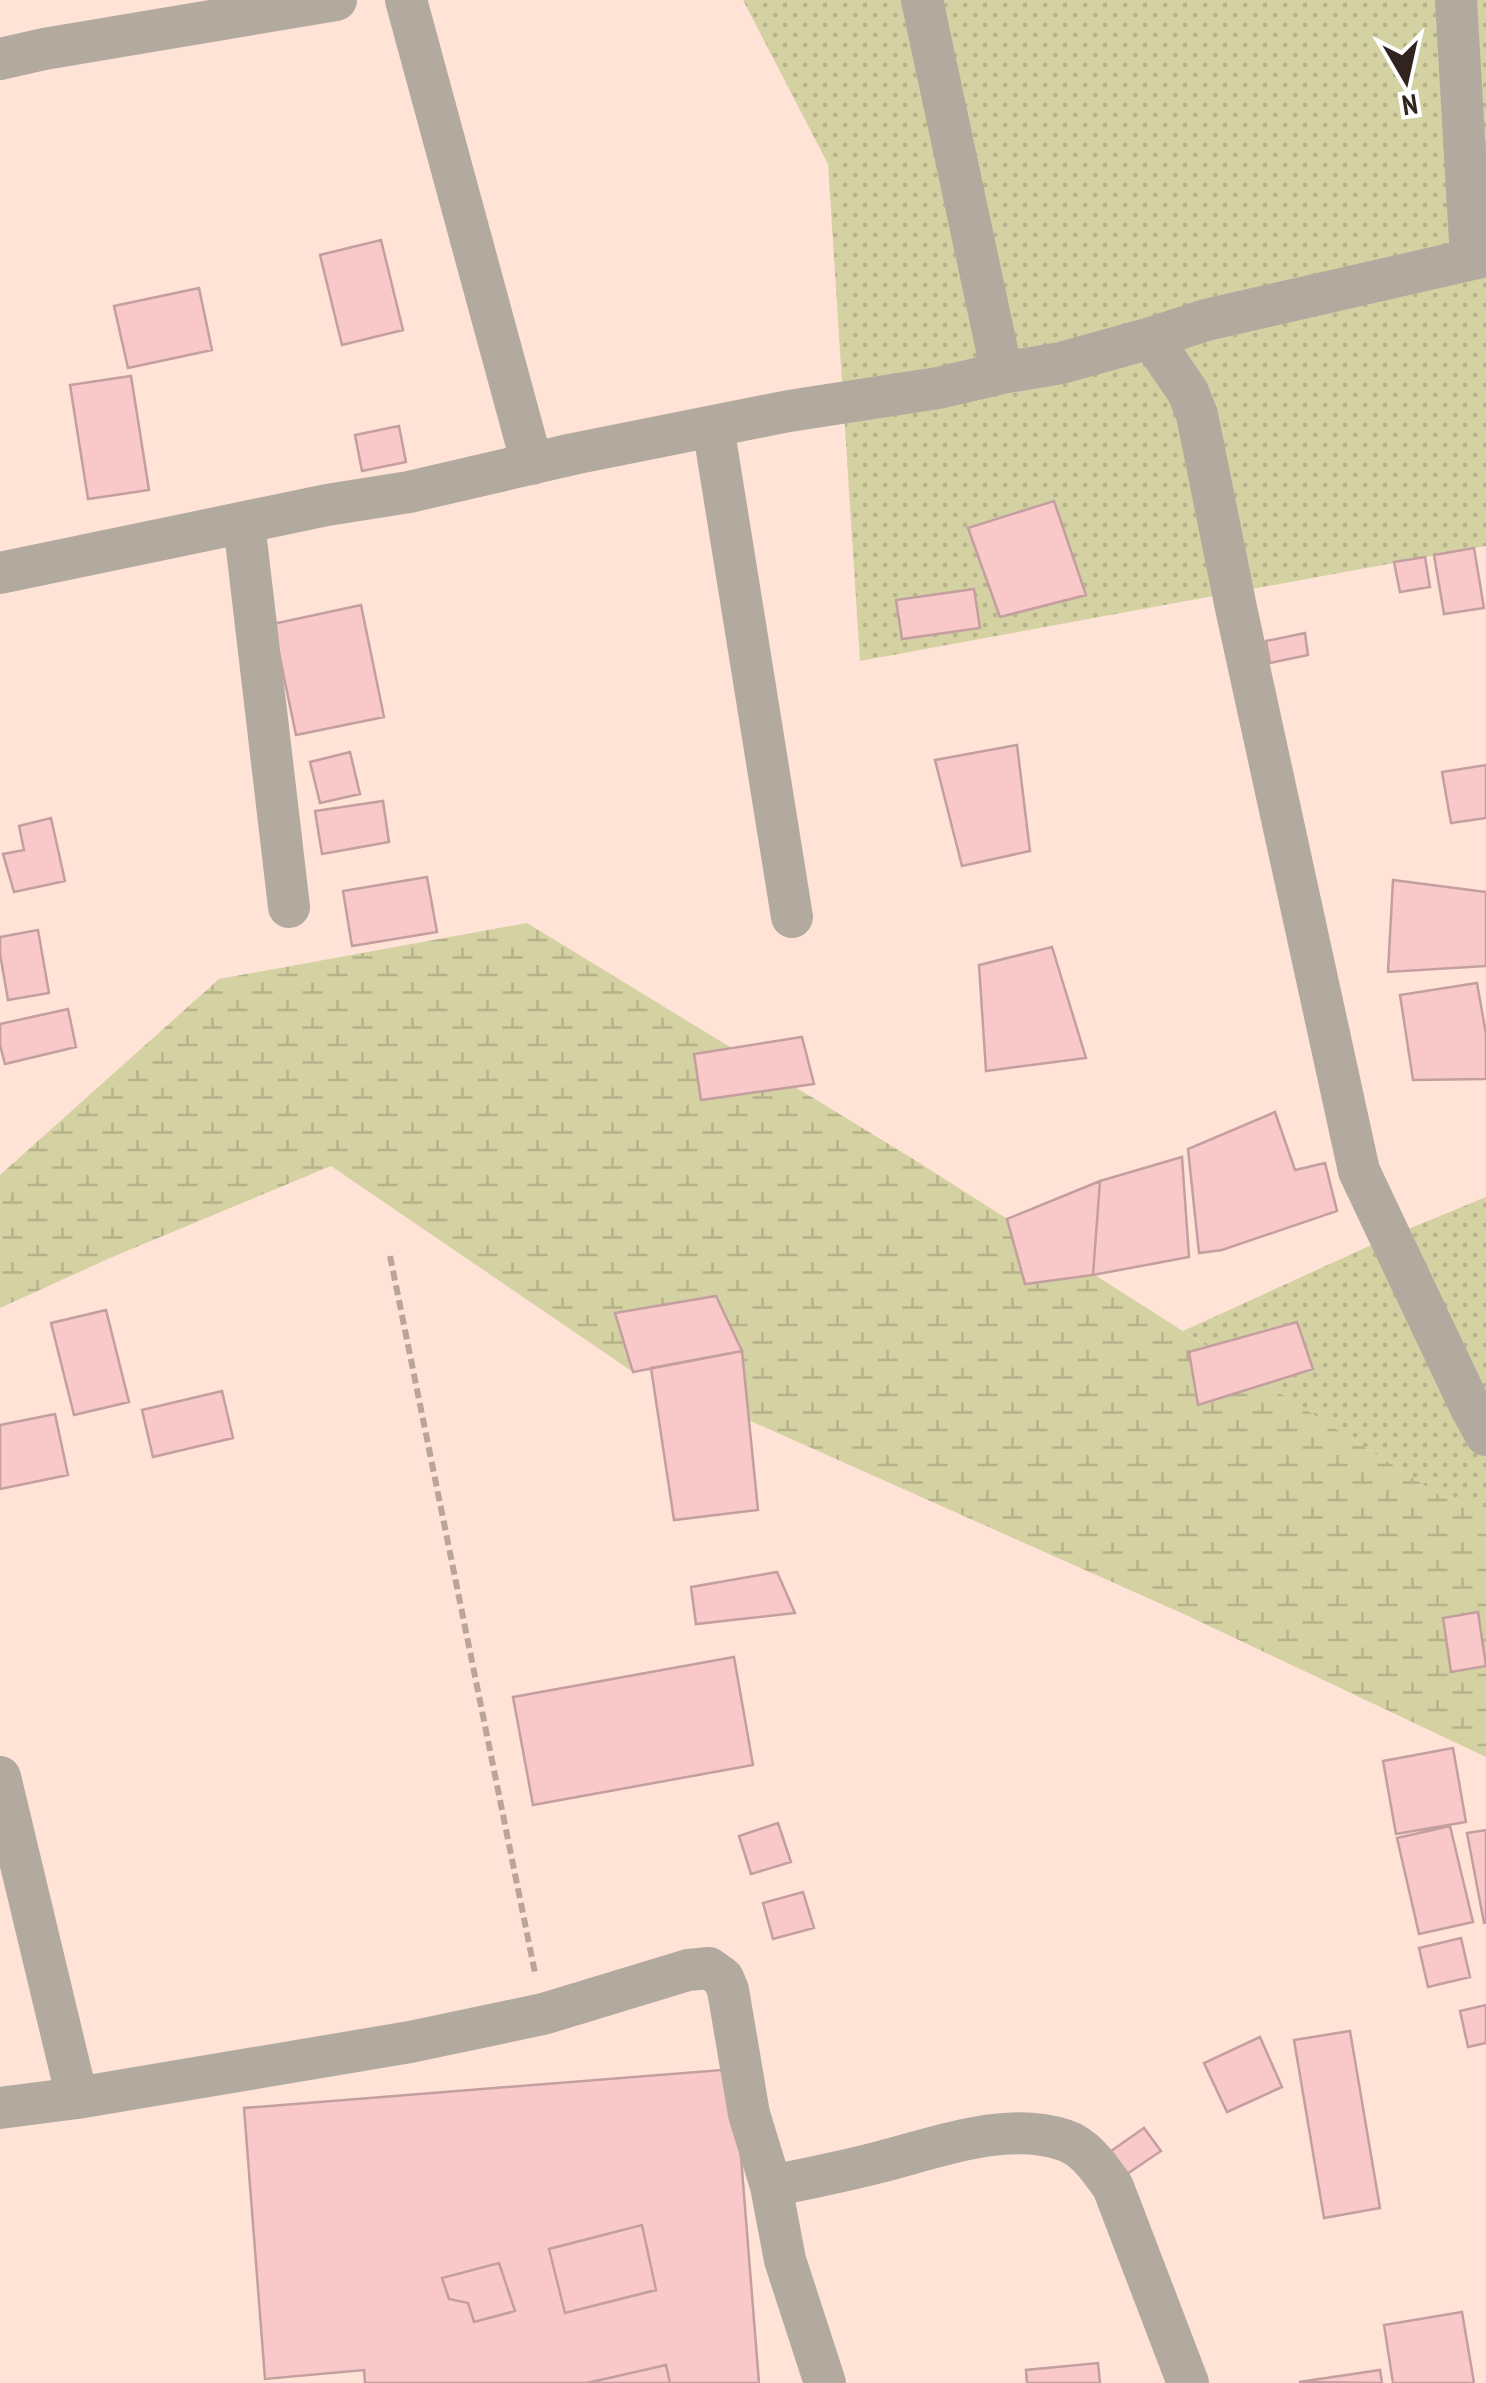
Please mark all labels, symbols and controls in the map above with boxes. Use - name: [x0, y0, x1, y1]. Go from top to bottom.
- north arrow: [1356, 30, 1456, 130]
- text: N: [1400, 86, 1420, 125]

